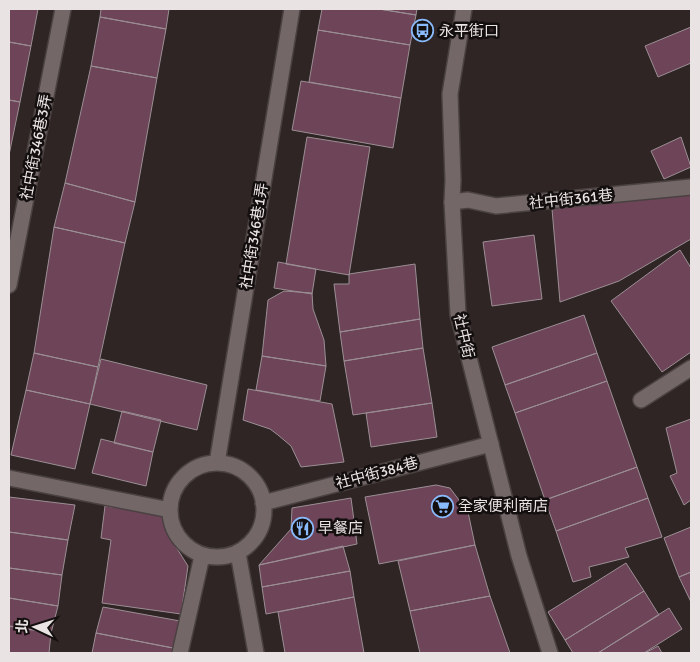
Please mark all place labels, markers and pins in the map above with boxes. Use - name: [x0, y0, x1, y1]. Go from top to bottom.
- bus stop icon: 永平街口: [411, 19, 435, 43]
- place label: 永平街口: [439, 22, 499, 40]
- supermarket icon: 全家便利商店: [430, 494, 454, 518]
- place label: 全家便利商店: [458, 497, 548, 515]
- restaurant icon: 早餐店: [290, 516, 314, 540]
- place label: 早餐店: [318, 519, 363, 537]

